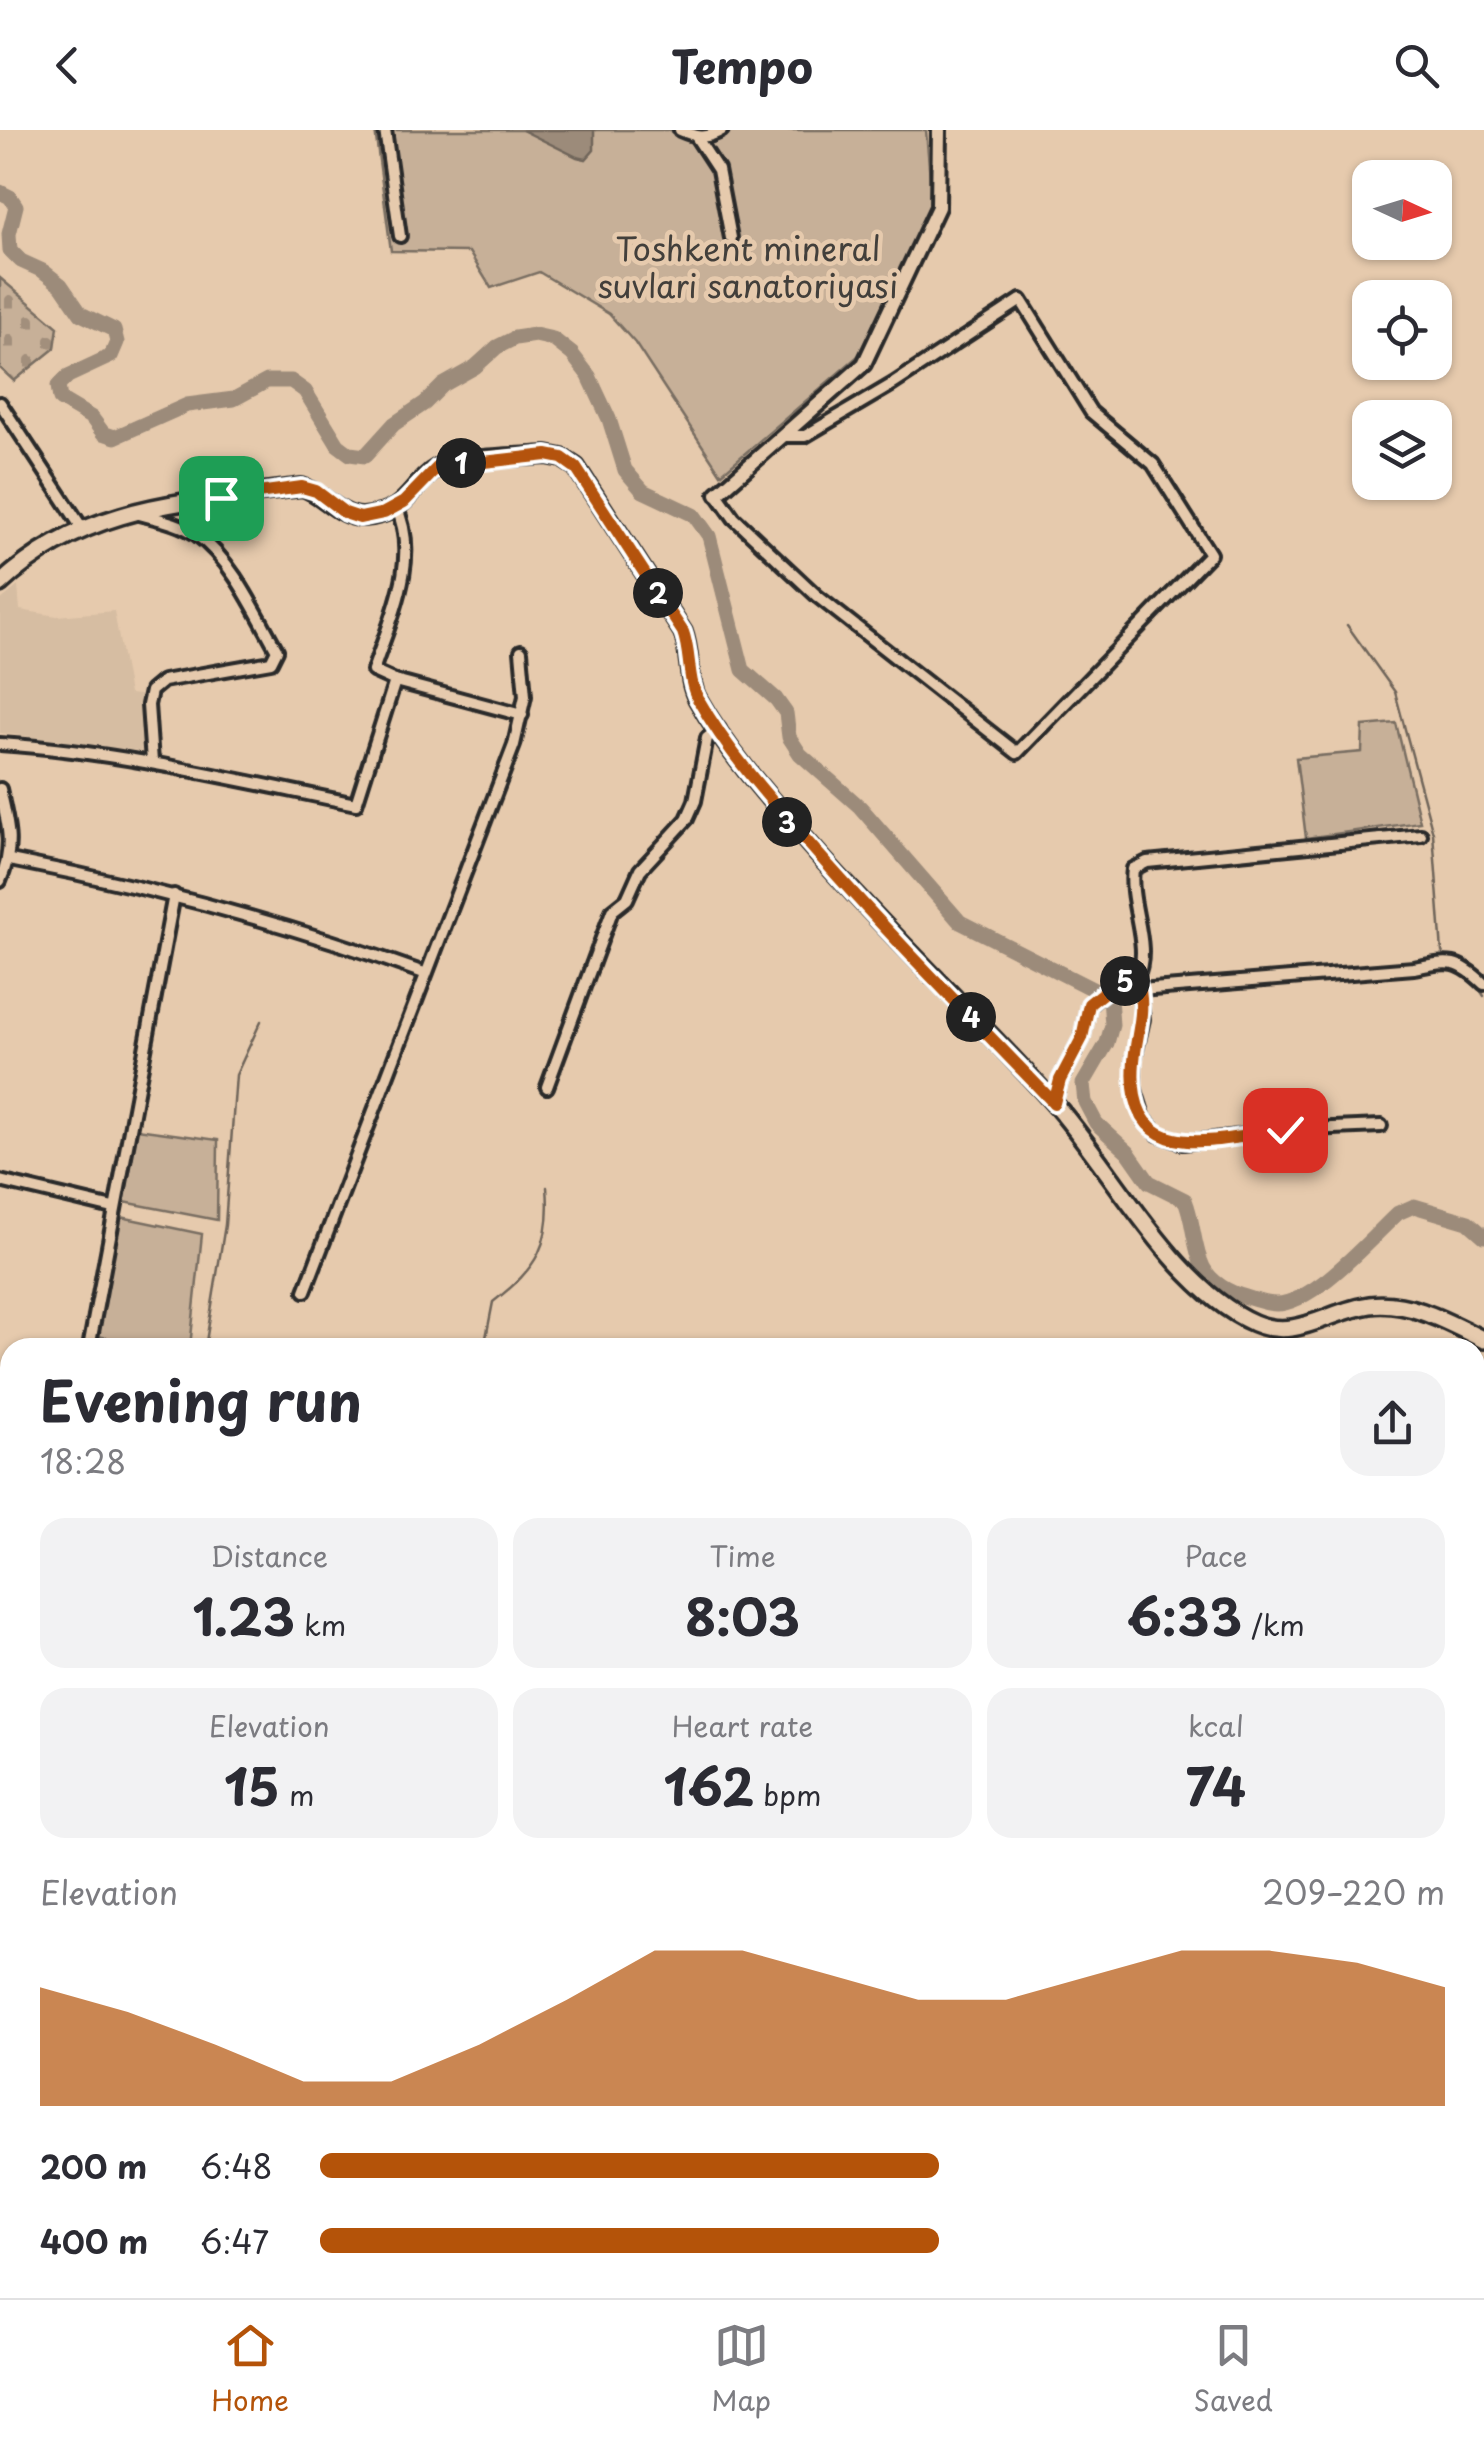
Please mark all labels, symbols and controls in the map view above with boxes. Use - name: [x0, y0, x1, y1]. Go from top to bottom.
- text: Tempo: [671, 31, 813, 99]
- icon: back: [40, 38, 95, 93]
- icon: search: [1389, 38, 1444, 93]
- north arrow: [1352, 160, 1452, 260]
- map controls: [1352, 160, 1452, 500]
- park label: Toshkent mineral suvlari sanatoriyasi: [598, 224, 898, 309]
- button: locate: [1352, 280, 1452, 380]
- button: layers: [1352, 400, 1452, 500]
- pin: 1: [436, 438, 486, 488]
- text: 1: [454, 441, 468, 484]
- pin: [179, 456, 264, 541]
- icon: arrive: [194, 471, 249, 526]
- pin: 2: [633, 568, 683, 618]
- text: 2: [648, 571, 668, 614]
- pin: 3: [762, 797, 812, 847]
- text: 3: [778, 800, 796, 843]
- pin: 5: [1100, 956, 1150, 1006]
- text: 5: [1116, 959, 1134, 1002]
- pin: 4: [946, 992, 996, 1042]
- text: 4: [961, 995, 981, 1038]
- pin: [1243, 1088, 1328, 1173]
- icon: check: [1258, 1103, 1313, 1158]
- text: Evening run: [40, 1358, 362, 1441]
- button: share: [1340, 1371, 1445, 1476]
- text: 18:28: [40, 1437, 126, 1485]
- text: Distance: [210, 1534, 328, 1577]
- text: Time: [709, 1534, 776, 1577]
- text: Pace: [1184, 1534, 1247, 1577]
- text: 1.23: [192, 1577, 295, 1653]
- text: 8:03: [685, 1577, 800, 1653]
- text: 6:33: [1127, 1577, 1242, 1653]
- text: km: [295, 1603, 346, 1646]
- text: /km: [1242, 1603, 1305, 1646]
- text: Elevation: [209, 1704, 330, 1747]
- text: Heart rate: [672, 1704, 813, 1747]
- text: kcal: [1188, 1704, 1244, 1747]
- text: 15: [224, 1747, 280, 1823]
- text: 162: [664, 1747, 754, 1823]
- text: 74: [1185, 1747, 1246, 1823]
- text: m: [280, 1773, 314, 1816]
- text: bpm: [754, 1773, 821, 1816]
- text: Elevation: [40, 1868, 178, 1916]
- text: 209–220 m: [1262, 1868, 1445, 1916]
- text: 200 m: [40, 2142, 147, 2190]
- text: 6:48: [200, 2142, 272, 2190]
- text: 400 m: [40, 2217, 148, 2265]
- text: 6:47: [200, 2217, 269, 2265]
- tab: Home: [211, 2318, 289, 2421]
- tab: Map: [711, 2318, 771, 2421]
- tab: Saved: [1193, 2318, 1273, 2421]

